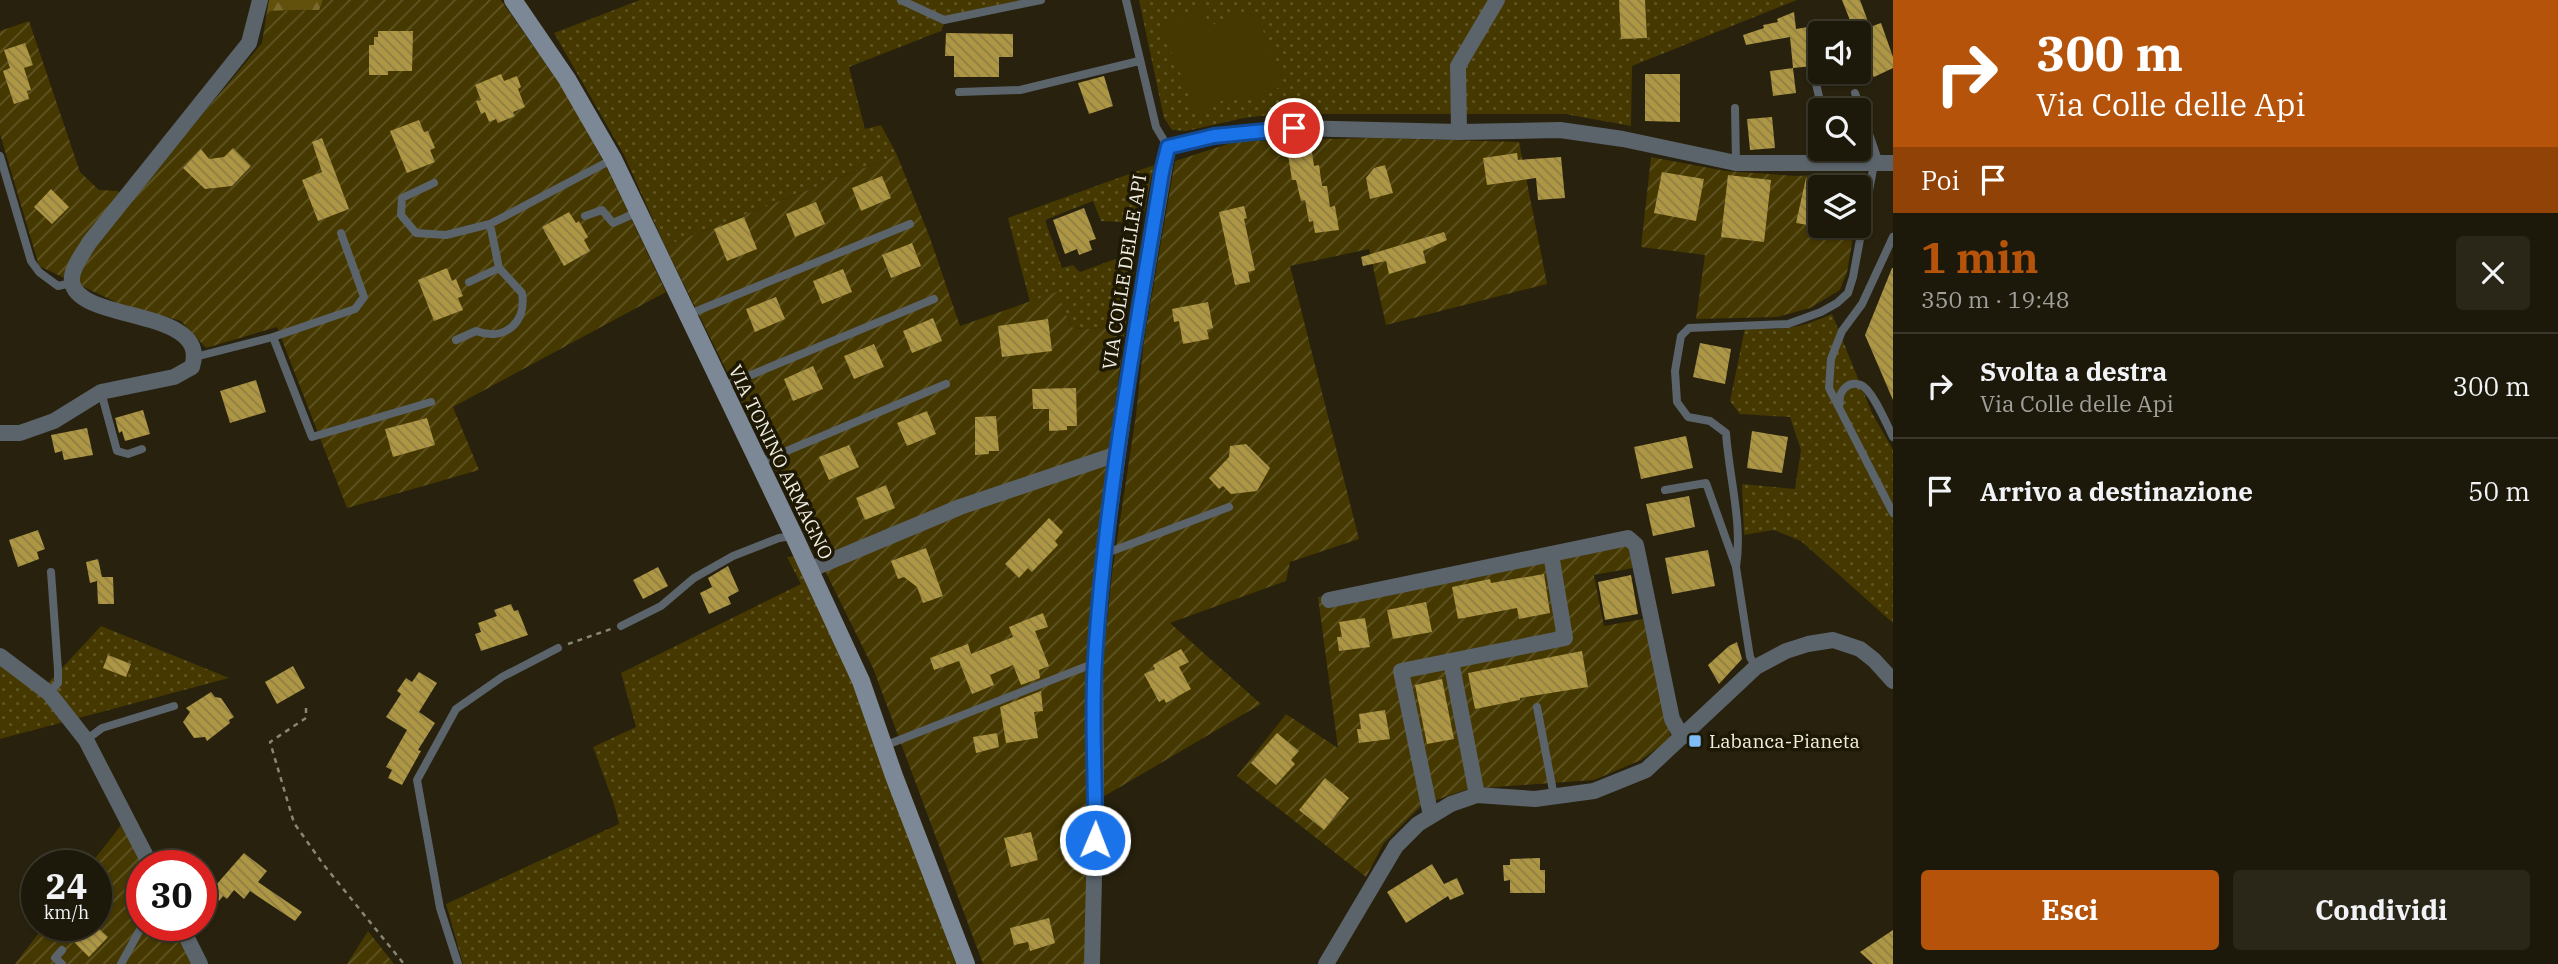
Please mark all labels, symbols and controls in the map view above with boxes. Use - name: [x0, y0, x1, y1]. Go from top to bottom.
- map controls: [1808, 21, 1871, 238]
- button: sound: [1808, 21, 1871, 84]
- text: 300 m: [2036, 21, 2183, 84]
- icon: right: [1921, 28, 2012, 119]
- text: Via Colle delle Api: [2036, 83, 2306, 125]
- pin: [1264, 98, 1324, 158]
- button: search: [1808, 98, 1871, 161]
- icon: arrive: [1275, 109, 1313, 147]
- icon: arrive: [1974, 161, 2012, 199]
- text: Poi: [1921, 163, 1960, 197]
- street label: VIA COLLE DELLE API: [1097, 172, 1151, 372]
- button: layers: [1808, 175, 1871, 238]
- text: 1 min: [1921, 230, 2039, 285]
- button: close: [2456, 236, 2530, 310]
- text: 350 m · 19:48: [1921, 284, 2070, 314]
- text: Svolta a destra: [1980, 354, 2167, 388]
- street label: VIA TONINO ARMAGNO: [723, 361, 839, 563]
- icon: right: [1921, 367, 1959, 405]
- text: 300 m: [2452, 369, 2530, 403]
- text: Via Colle delle Api: [1980, 388, 2174, 418]
- icon: arrive: [1921, 472, 1959, 510]
- text: Arrivo a destinazione: [1980, 474, 2253, 508]
- text: 50 m: [2468, 474, 2530, 508]
- place label: Labanca-Pianeta: [1709, 729, 1860, 753]
- marker: Labanca-Pianeta: [1687, 733, 1703, 749]
- position arrow: [1058, 803, 1132, 877]
- speed limit sign: 30: [126, 850, 217, 941]
- text: 24: [45, 863, 88, 909]
- button: Esci: [1921, 870, 2219, 950]
- button: Condividi: [2233, 870, 2530, 950]
- text: km/h: [44, 901, 89, 924]

